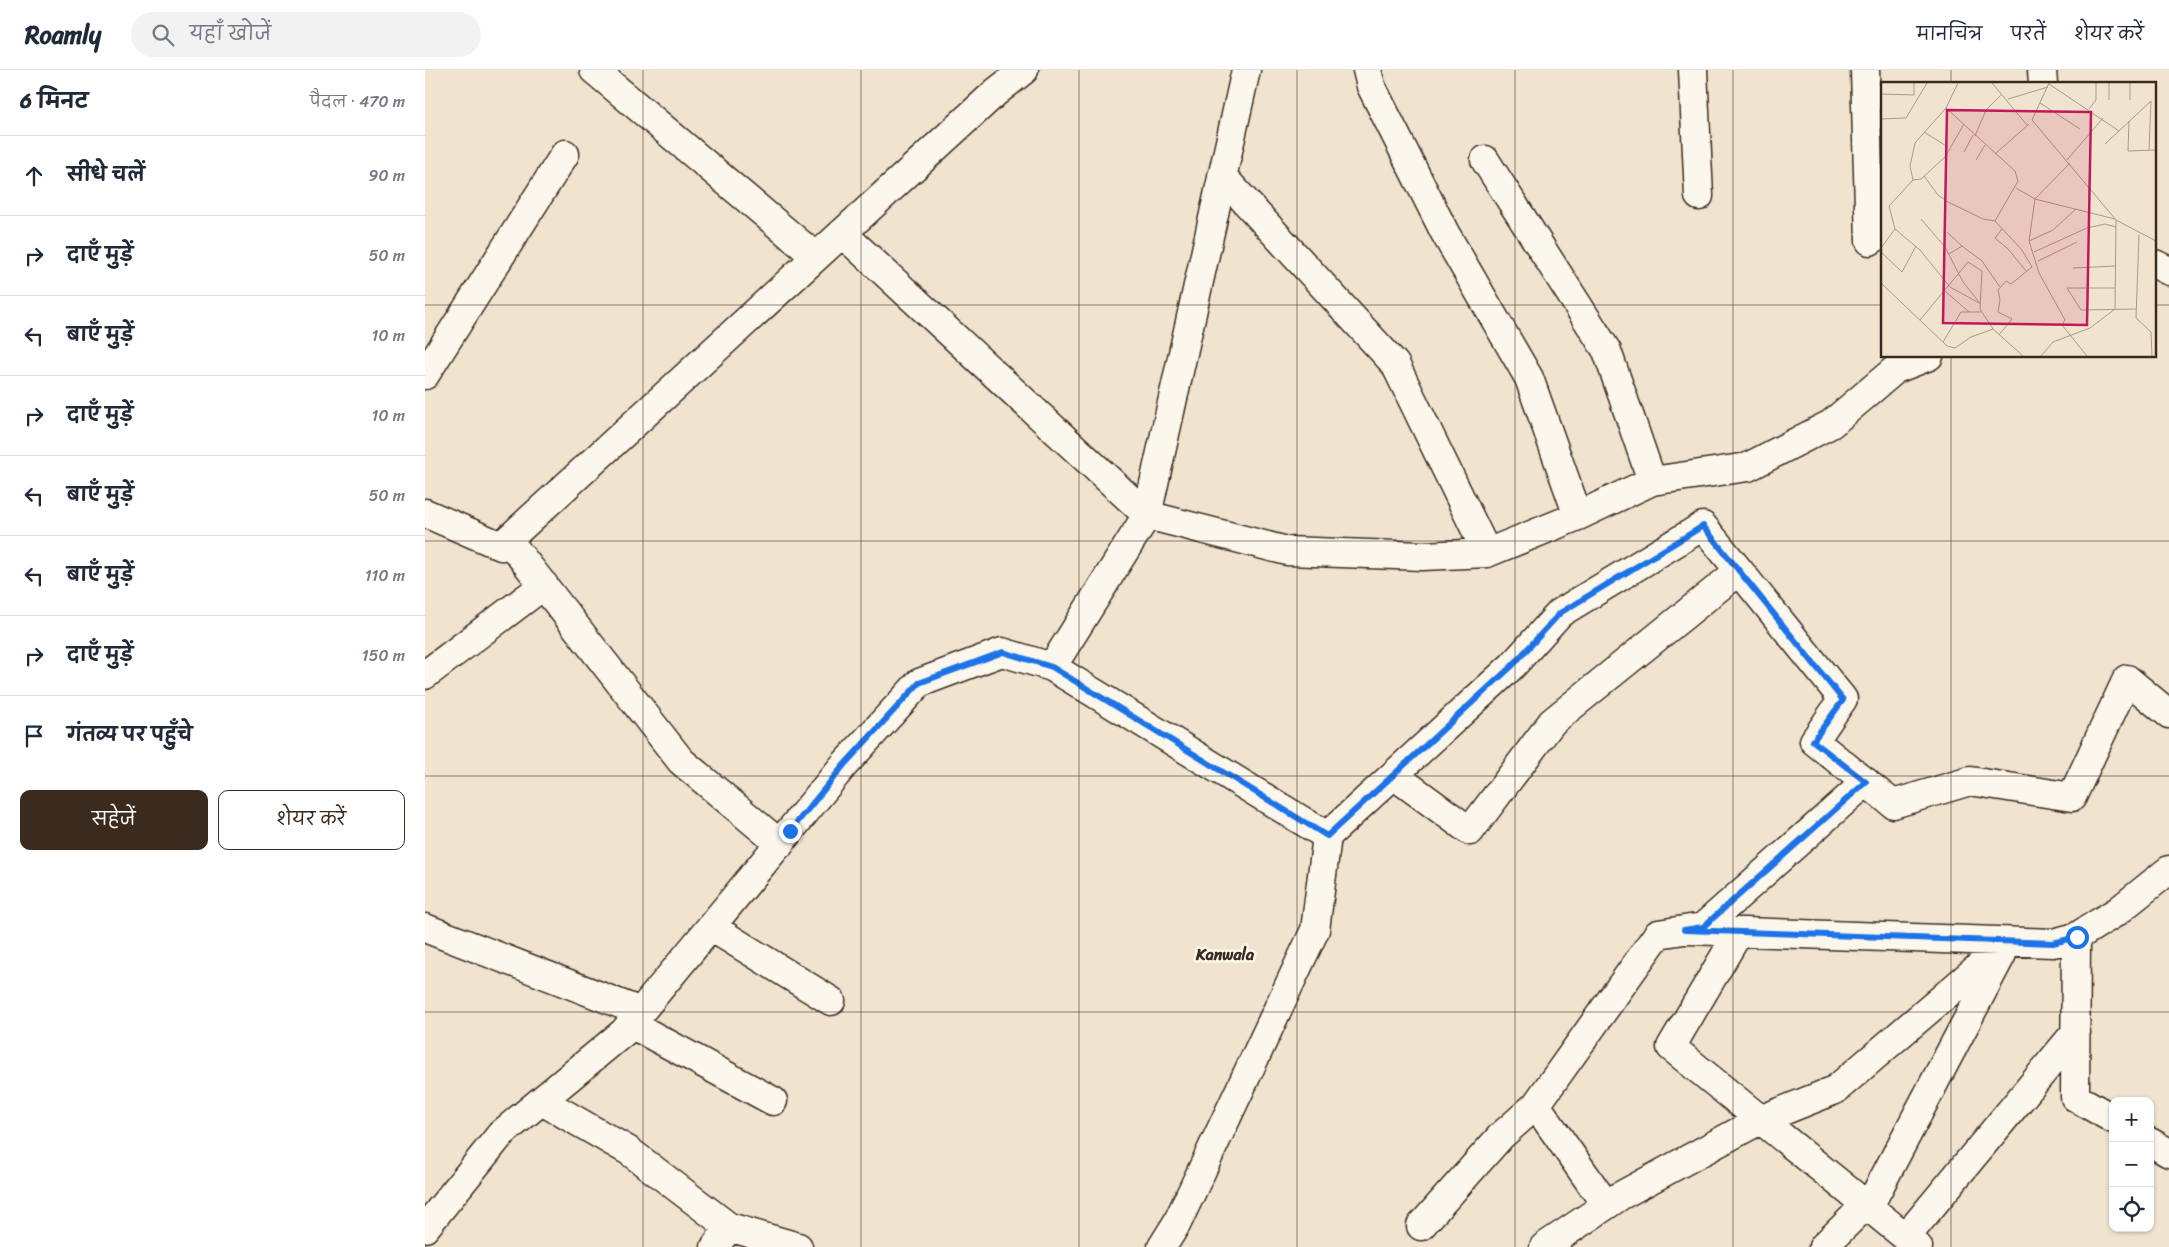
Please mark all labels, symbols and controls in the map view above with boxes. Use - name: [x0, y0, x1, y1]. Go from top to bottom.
- search box: [131, 12, 481, 57]
- text: Roamly: [25, 14, 101, 56]
- text: यहाँ खोजें: [189, 17, 271, 50]
- text: मानचित्र: [1916, 18, 1983, 50]
- text: परतें: [2011, 18, 2046, 50]
- text: शेयर करें: [2074, 18, 2144, 50]
- icon: search: [149, 21, 177, 49]
- text: 6 मिनट: [20, 82, 88, 120]
- inset map: [1881, 82, 2157, 358]
- text: पैदल · 470 m: [310, 87, 405, 116]
- text: सीधे चलें: [67, 158, 145, 191]
- text: 90 m: [369, 161, 405, 190]
- icon: ahead: [20, 162, 48, 190]
- text: दाएँ मुड़ें: [67, 238, 133, 271]
- text: 50 m: [369, 241, 405, 270]
- icon: right: [20, 242, 48, 270]
- text: बाएँ मुड़ें: [67, 318, 134, 351]
- text: 10 m: [372, 321, 405, 350]
- icon: left: [20, 322, 48, 350]
- text: दाएँ मुड़ें: [67, 398, 133, 431]
- text: 10 m: [372, 401, 405, 430]
- icon: right: [20, 402, 48, 430]
- text: बाएँ मुड़ें: [67, 478, 134, 511]
- text: 50 m: [369, 481, 405, 510]
- icon: left: [20, 482, 48, 510]
- text: बाएँ मुड़ें: [67, 558, 134, 591]
- text: 110 m: [365, 561, 405, 590]
- icon: left: [20, 562, 48, 590]
- text: दाएँ मुड़ें: [67, 638, 133, 671]
- text: 150 m: [362, 641, 405, 670]
- icon: right: [20, 642, 48, 670]
- text: गंतव्य पर पहुँचे: [67, 718, 192, 751]
- icon: arrive: [20, 722, 48, 750]
- button: सहेजें: [20, 790, 208, 850]
- button: शेयर करें: [218, 790, 405, 850]
- route end: [779, 820, 802, 843]
- route start: [2066, 926, 2089, 949]
- district label: Kanwala: [1195, 940, 1255, 969]
- map controls: [2109, 1097, 2154, 1232]
- button: +: [2109, 1097, 2154, 1142]
- button: −: [2109, 1142, 2154, 1187]
- button: locate: [2109, 1187, 2154, 1232]

